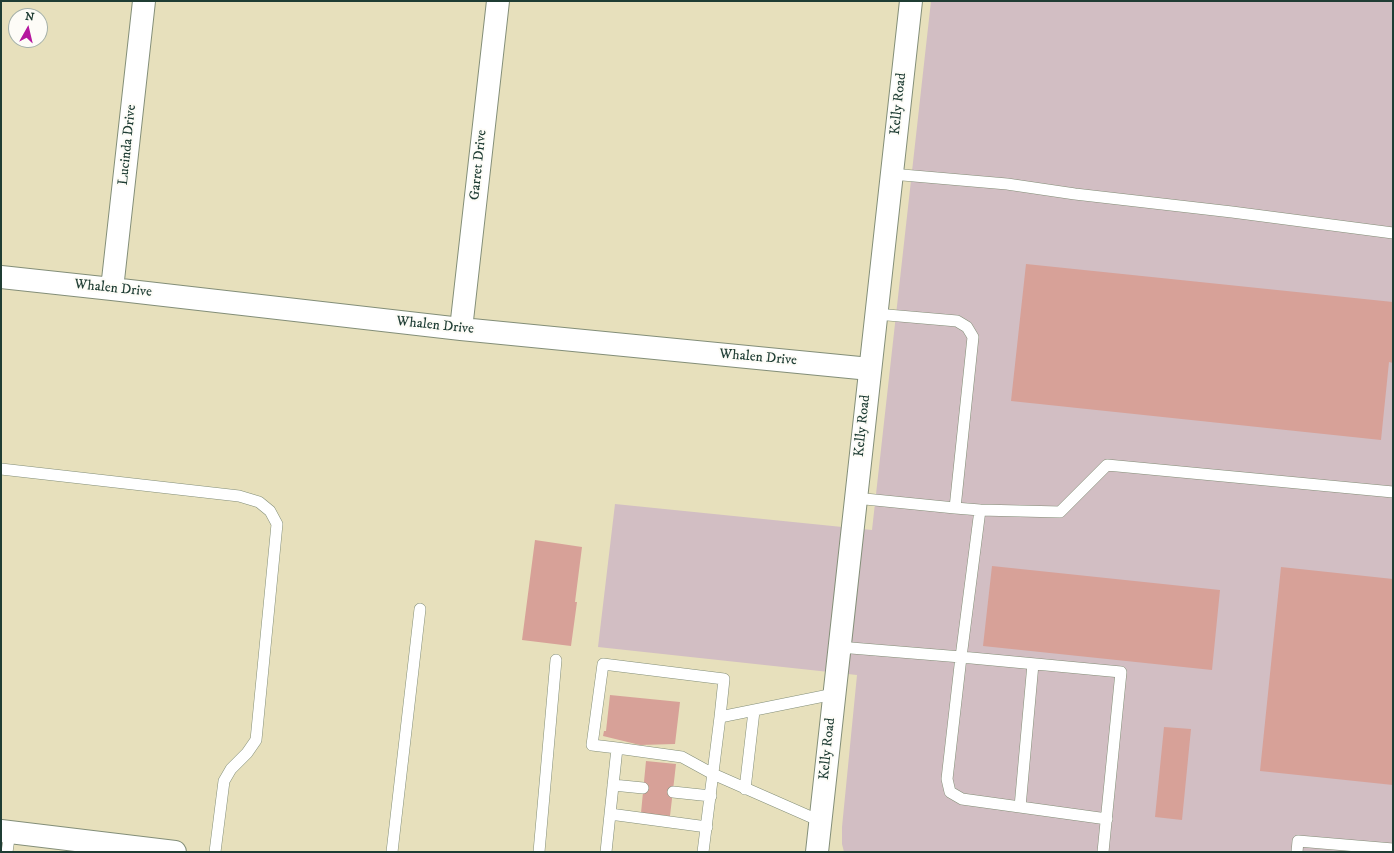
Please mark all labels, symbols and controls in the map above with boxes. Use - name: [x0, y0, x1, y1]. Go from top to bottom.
- north arrow: [8, 8, 48, 48]
- text: N: [24, 10, 35, 25]
- street label: Kelly Road: [887, 72, 911, 136]
- street label: Lucinda Drive: [115, 104, 141, 186]
- street label: Garret Drive: [467, 129, 491, 201]
- street label: Whalen Drive: [73, 277, 153, 301]
- street label: Whalen Drive: [395, 314, 475, 338]
- street label: Whalen Drive: [718, 346, 798, 370]
- street label: Kelly Road: [851, 394, 875, 458]
- street label: Kelly Road: [816, 717, 840, 781]

